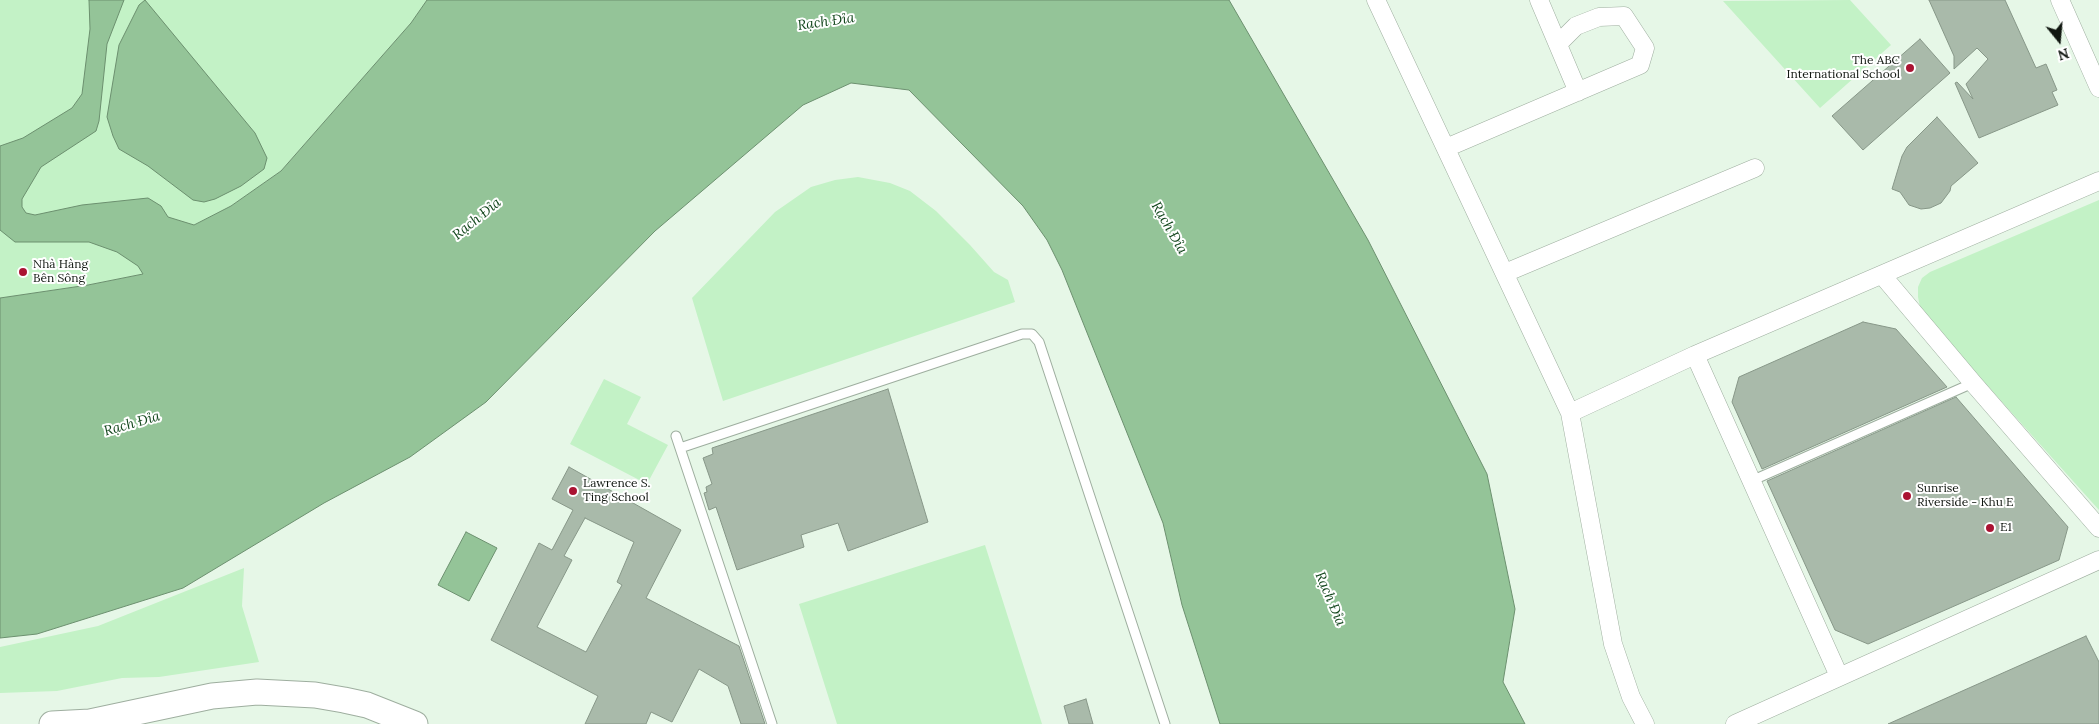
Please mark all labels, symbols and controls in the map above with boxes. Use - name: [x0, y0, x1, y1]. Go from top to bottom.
- water label: Rạch Đỉa: [796, 10, 856, 34]
- north arrow: [2034, 15, 2084, 65]
- text: N: [2056, 44, 2071, 65]
- place label: The ABC International School: [1787, 54, 1900, 82]
- marker: The ABC International School: [1904, 62, 1916, 74]
- water label: Rạch Đỉa: [449, 194, 505, 244]
- water label: Rạch Đỉa: [1147, 199, 1191, 257]
- place label: Nhà Hàng Bên Sông: [33, 258, 88, 286]
- marker: Nhà Hàng Bên Sông: [17, 266, 29, 278]
- water label: Rạch Đỉa: [102, 408, 162, 440]
- place label: Lawrence S. Ting School: [583, 477, 650, 505]
- place label: Sunrise Riverside - Khu E: [1917, 482, 2014, 510]
- marker: Lawrence S. Ting School: [567, 485, 579, 497]
- marker: Sunrise Riverside - Khu E: [1901, 490, 1913, 502]
- place label: E1: [2000, 521, 2012, 535]
- marker: E1: [1984, 522, 1996, 534]
- water label: Rạch Đỉa: [1311, 569, 1349, 629]

